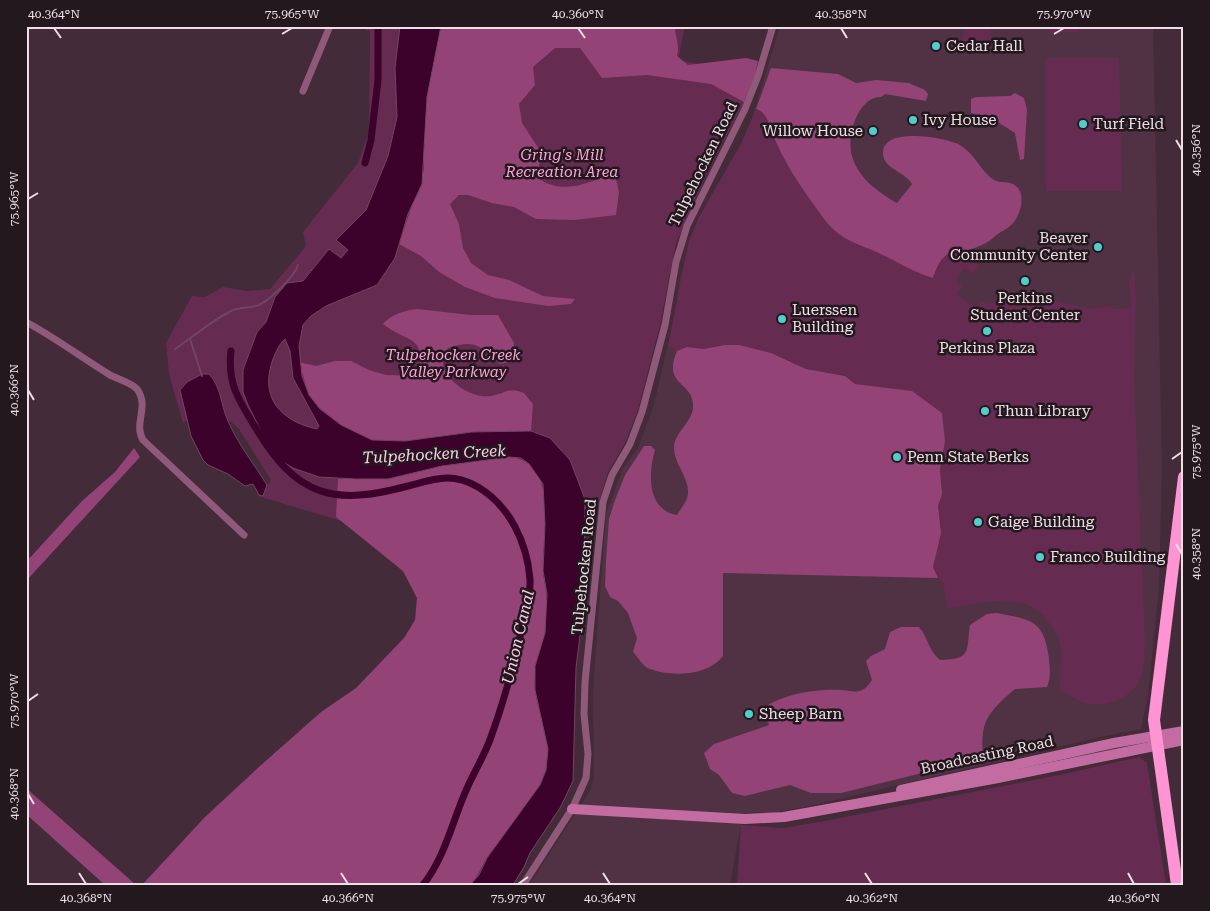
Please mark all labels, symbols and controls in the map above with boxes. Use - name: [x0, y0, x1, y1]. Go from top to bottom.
- text: 40.364°N: [28, 7, 80, 21]
- text: 75.965°W: [265, 7, 320, 21]
- text: 40.360°N: [552, 7, 604, 21]
- text: 40.358°N: [815, 7, 867, 21]
- text: 75.970°W: [1037, 7, 1092, 21]
- place label: Cedar Hall: [946, 37, 1023, 55]
- marker: Cedar Hall: [930, 40, 942, 52]
- street label: Tulpehocken Road: [665, 98, 741, 229]
- place label: Ivy House: [923, 111, 996, 129]
- marker: Ivy House: [907, 114, 919, 126]
- place label: Turf Field: [1093, 115, 1165, 133]
- marker: Turf Field: [1077, 118, 1089, 130]
- place label: Willow House: [762, 122, 863, 140]
- text: 40.356°N: [1189, 124, 1203, 176]
- marker: Willow House: [867, 125, 879, 137]
- park label: Gring's Mill Recreation Area: [505, 146, 618, 181]
- text: 75.965°W: [7, 171, 21, 226]
- place label: Beaver Community Center: [950, 229, 1088, 264]
- marker: Beaver Community Center: [1092, 241, 1104, 253]
- marker: Perkins Student Center: [1019, 275, 1031, 287]
- place label: Perkins Student Center: [970, 289, 1080, 324]
- place label: Luerssen Building: [792, 301, 857, 336]
- marker: Luerssen Building: [776, 313, 788, 325]
- marker: Perkins Plaza: [981, 325, 993, 337]
- place label: Perkins Plaza: [939, 339, 1035, 357]
- park label: Tulpehocken Creek Valley Parkway: [386, 346, 521, 381]
- text: 40.366°N: [7, 364, 21, 416]
- place label: Thun Library: [995, 402, 1091, 420]
- marker: Thun Library: [979, 405, 991, 417]
- text: 75.975°W: [1189, 424, 1203, 479]
- water label: Tulpehocken Creek: [362, 441, 507, 467]
- place label: Penn State Berks: [907, 448, 1029, 466]
- marker: Penn State Berks: [891, 451, 903, 463]
- street label: Tulpehocken Road: [568, 498, 600, 636]
- place label: Gaige Building: [988, 513, 1095, 531]
- marker: Gaige Building: [972, 516, 984, 528]
- text: 40.358°N: [1189, 528, 1203, 580]
- place label: Franco Building: [1050, 548, 1166, 566]
- marker: Franco Building: [1034, 551, 1046, 563]
- water label: Union Canal: [498, 588, 538, 686]
- text: 75.970°W: [7, 673, 21, 728]
- place label: Sheep Barn: [759, 705, 842, 723]
- marker: Sheep Barn: [743, 708, 755, 720]
- street label: Broadcasting Road: [919, 732, 1056, 778]
- text: 40.368°N: [7, 768, 21, 820]
- text: 40.368°N: [60, 891, 112, 905]
- text: 40.366°N: [322, 891, 374, 905]
- text: 75.975°W: [491, 891, 546, 905]
- text: 40.364°N: [584, 891, 636, 905]
- text: 40.362°N: [846, 891, 898, 905]
- text: 40.360°N: [1108, 891, 1160, 905]

